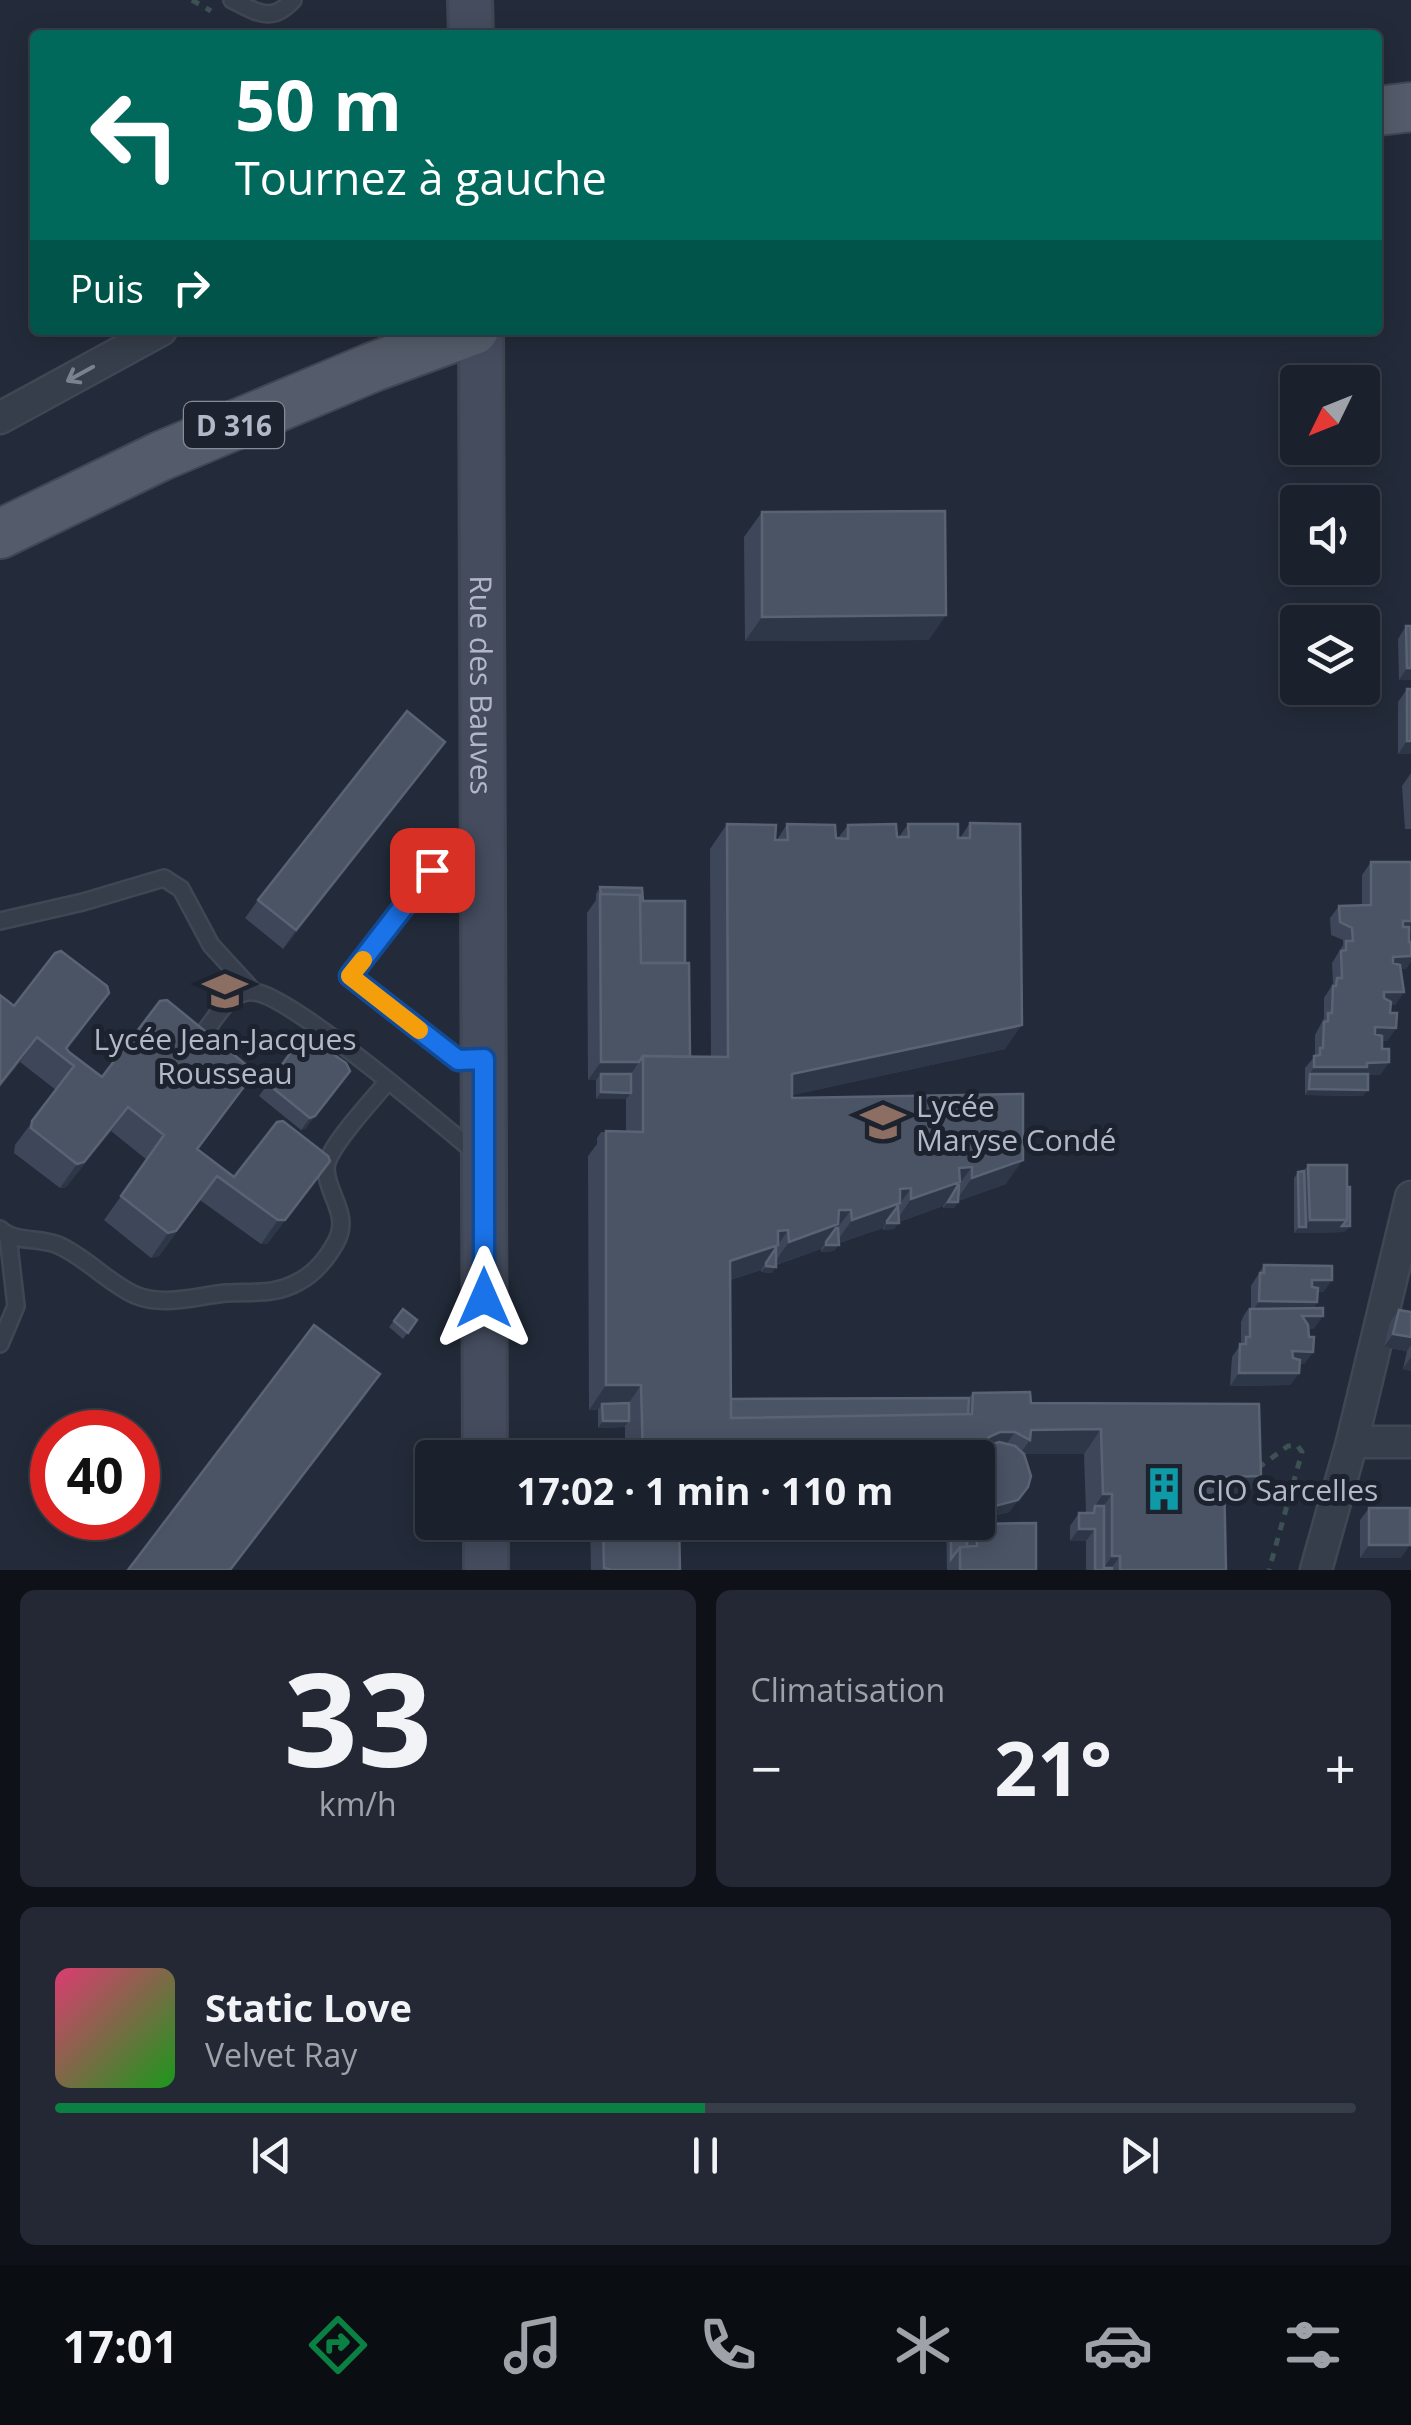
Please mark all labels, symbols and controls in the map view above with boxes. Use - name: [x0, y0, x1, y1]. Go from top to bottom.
- text: 50 m: [235, 56, 402, 152]
- icon: left: [70, 70, 200, 200]
- text: Tournez à gauche: [235, 147, 607, 208]
- icon: right: [164, 260, 219, 315]
- text: Puis: [70, 262, 144, 314]
- one-way arrow: [66, 365, 96, 385]
- north arrow: [1280, 365, 1380, 465]
- map controls: [1280, 365, 1380, 705]
- road number: D 316: [184, 402, 284, 448]
- button: sound: [1280, 485, 1380, 585]
- street label: Rue des Bauves: [461, 575, 503, 795]
- button: layers: [1280, 605, 1380, 705]
- pin: [390, 828, 475, 913]
- icon: arrive: [405, 843, 460, 898]
- school or university icon: Lycée Jean-Jacques Rousseau: [201, 967, 249, 1015]
- place label: Lycée Jean-Jacques Rousseau: [93, 1018, 357, 1093]
- place label: Lycée Maryse Condé: [916, 1085, 1116, 1160]
- school or university icon: Lycée Maryse Condé: [859, 1098, 907, 1146]
- position arrow: [432, 1246, 536, 1350]
- speed limit sign: 40: [30, 1410, 160, 1540]
- text: 17:02 · 1 min · 110 m: [517, 1464, 893, 1516]
- building icon: CIO Sarcelles: [1140, 1465, 1188, 1513]
- place label: CIO Sarcelles: [1197, 1469, 1378, 1510]
- text: 33: [283, 1628, 432, 1805]
- text: Climatisation: [751, 1668, 945, 1711]
- text: 21°: [994, 1716, 1112, 1818]
- text: −: [751, 1730, 782, 1805]
- text: +: [1325, 1730, 1356, 1805]
- text: km/h: [319, 1782, 397, 1825]
- text: Static Love: [205, 1981, 412, 2033]
- text: Velvet Ray: [205, 2033, 357, 2076]
- icon: previous: [244, 2128, 299, 2183]
- icon: pause: [678, 2128, 733, 2183]
- icon: next: [1112, 2128, 1167, 2183]
- icon: directions: [303, 2310, 373, 2380]
- icon: music: [498, 2310, 568, 2380]
- icon: phone: [693, 2310, 763, 2380]
- icon: climate: [888, 2310, 958, 2380]
- icon: car: [1083, 2310, 1153, 2380]
- icon: filters: [1278, 2310, 1348, 2380]
- text: 17:01: [63, 2315, 178, 2376]

